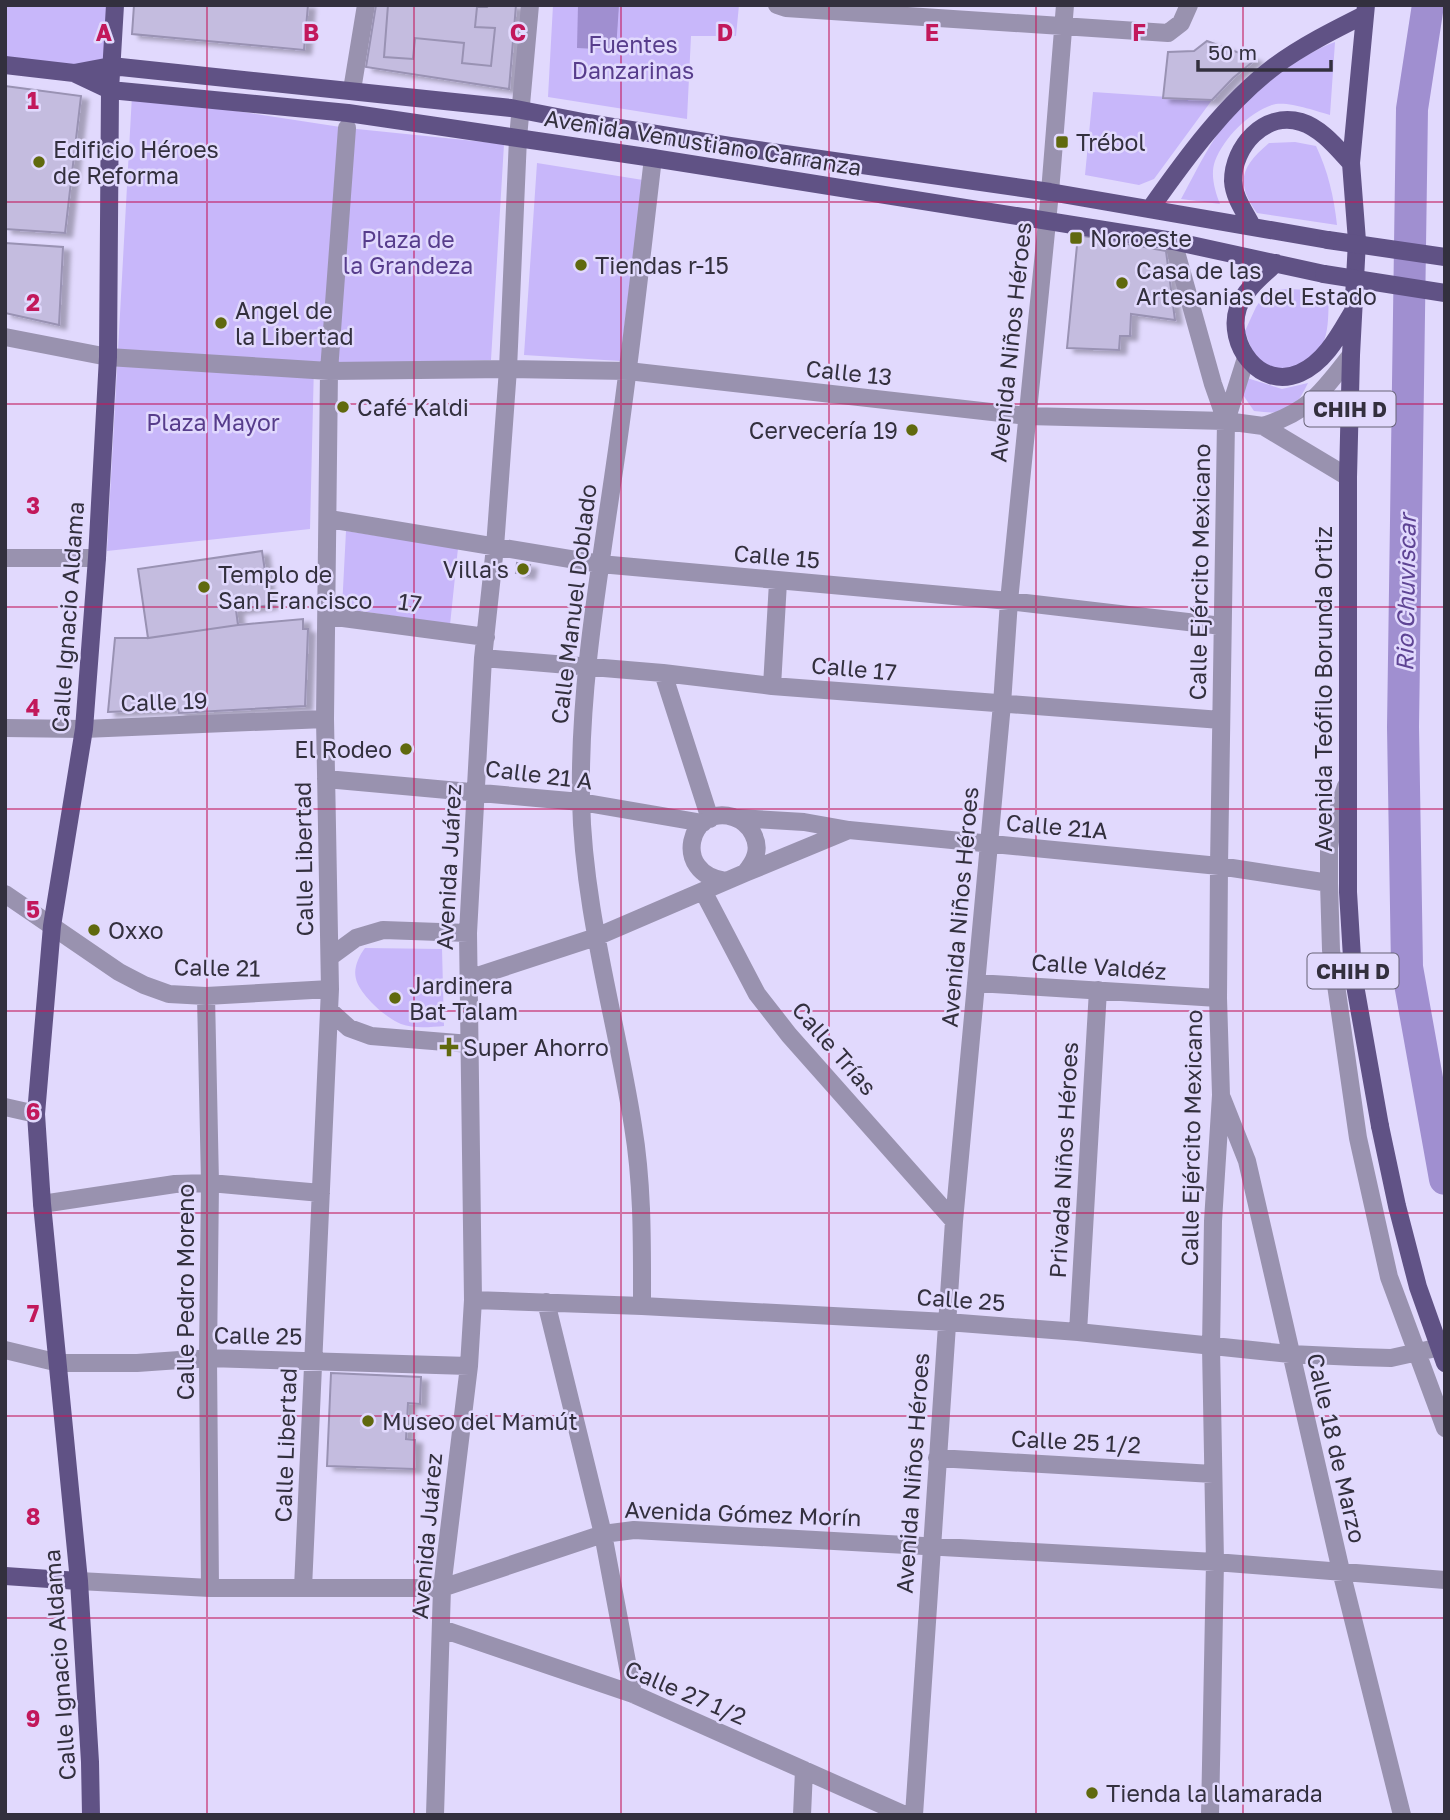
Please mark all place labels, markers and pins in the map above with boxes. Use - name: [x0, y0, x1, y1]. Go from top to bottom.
- place label: Trébol: [1076, 128, 1146, 156]
- marker: Trébol: [1054, 134, 1070, 150]
- place label: Edificio Héroes de Reforma: [53, 135, 219, 189]
- marker: Edificio Héroes de Reforma: [31, 154, 47, 170]
- place label: Noroeste: [1090, 224, 1192, 252]
- marker: Noroeste: [1068, 230, 1084, 246]
- place label: Tiendas r-15: [595, 251, 729, 279]
- place label: Casa de las Artesanias del Estado: [1136, 256, 1377, 310]
- marker: Tiendas r-15: [573, 257, 589, 273]
- marker: Casa de las Artesanias del Estado: [1114, 275, 1130, 291]
- place label: Angel de la Libertad: [235, 296, 354, 350]
- marker: Angel de la Libertad: [213, 315, 229, 331]
- place label: Café Kaldi: [357, 393, 469, 421]
- marker: Café Kaldi: [335, 399, 351, 415]
- place label: Cervecería 19: [749, 416, 898, 444]
- marker: Cervecería 19: [904, 422, 920, 438]
- place label: Villa's: [443, 555, 509, 583]
- place label: Templo de San Francisco: [218, 560, 372, 614]
- marker: Villa's: [515, 561, 531, 577]
- marker: Templo de San Francisco: [196, 579, 212, 595]
- place label: El Rodeo: [294, 735, 392, 763]
- marker: El Rodeo: [398, 741, 414, 757]
- place label: Oxxo: [108, 916, 164, 944]
- marker: Oxxo: [86, 922, 102, 938]
- place label: Jardinera Bat Talam: [409, 971, 518, 1025]
- marker: Jardinera Bat Talam: [387, 990, 403, 1006]
- place label: Super Ahorro: [463, 1033, 609, 1061]
- marker: Super Ahorro: [441, 1039, 457, 1055]
- place label: Museo del Mamút: [382, 1407, 578, 1435]
- marker: Museo del Mamút: [360, 1413, 376, 1429]
- place label: Tienda la llamarada: [1106, 1779, 1323, 1807]
- marker: Tienda la llamarada: [1084, 1785, 1100, 1801]

